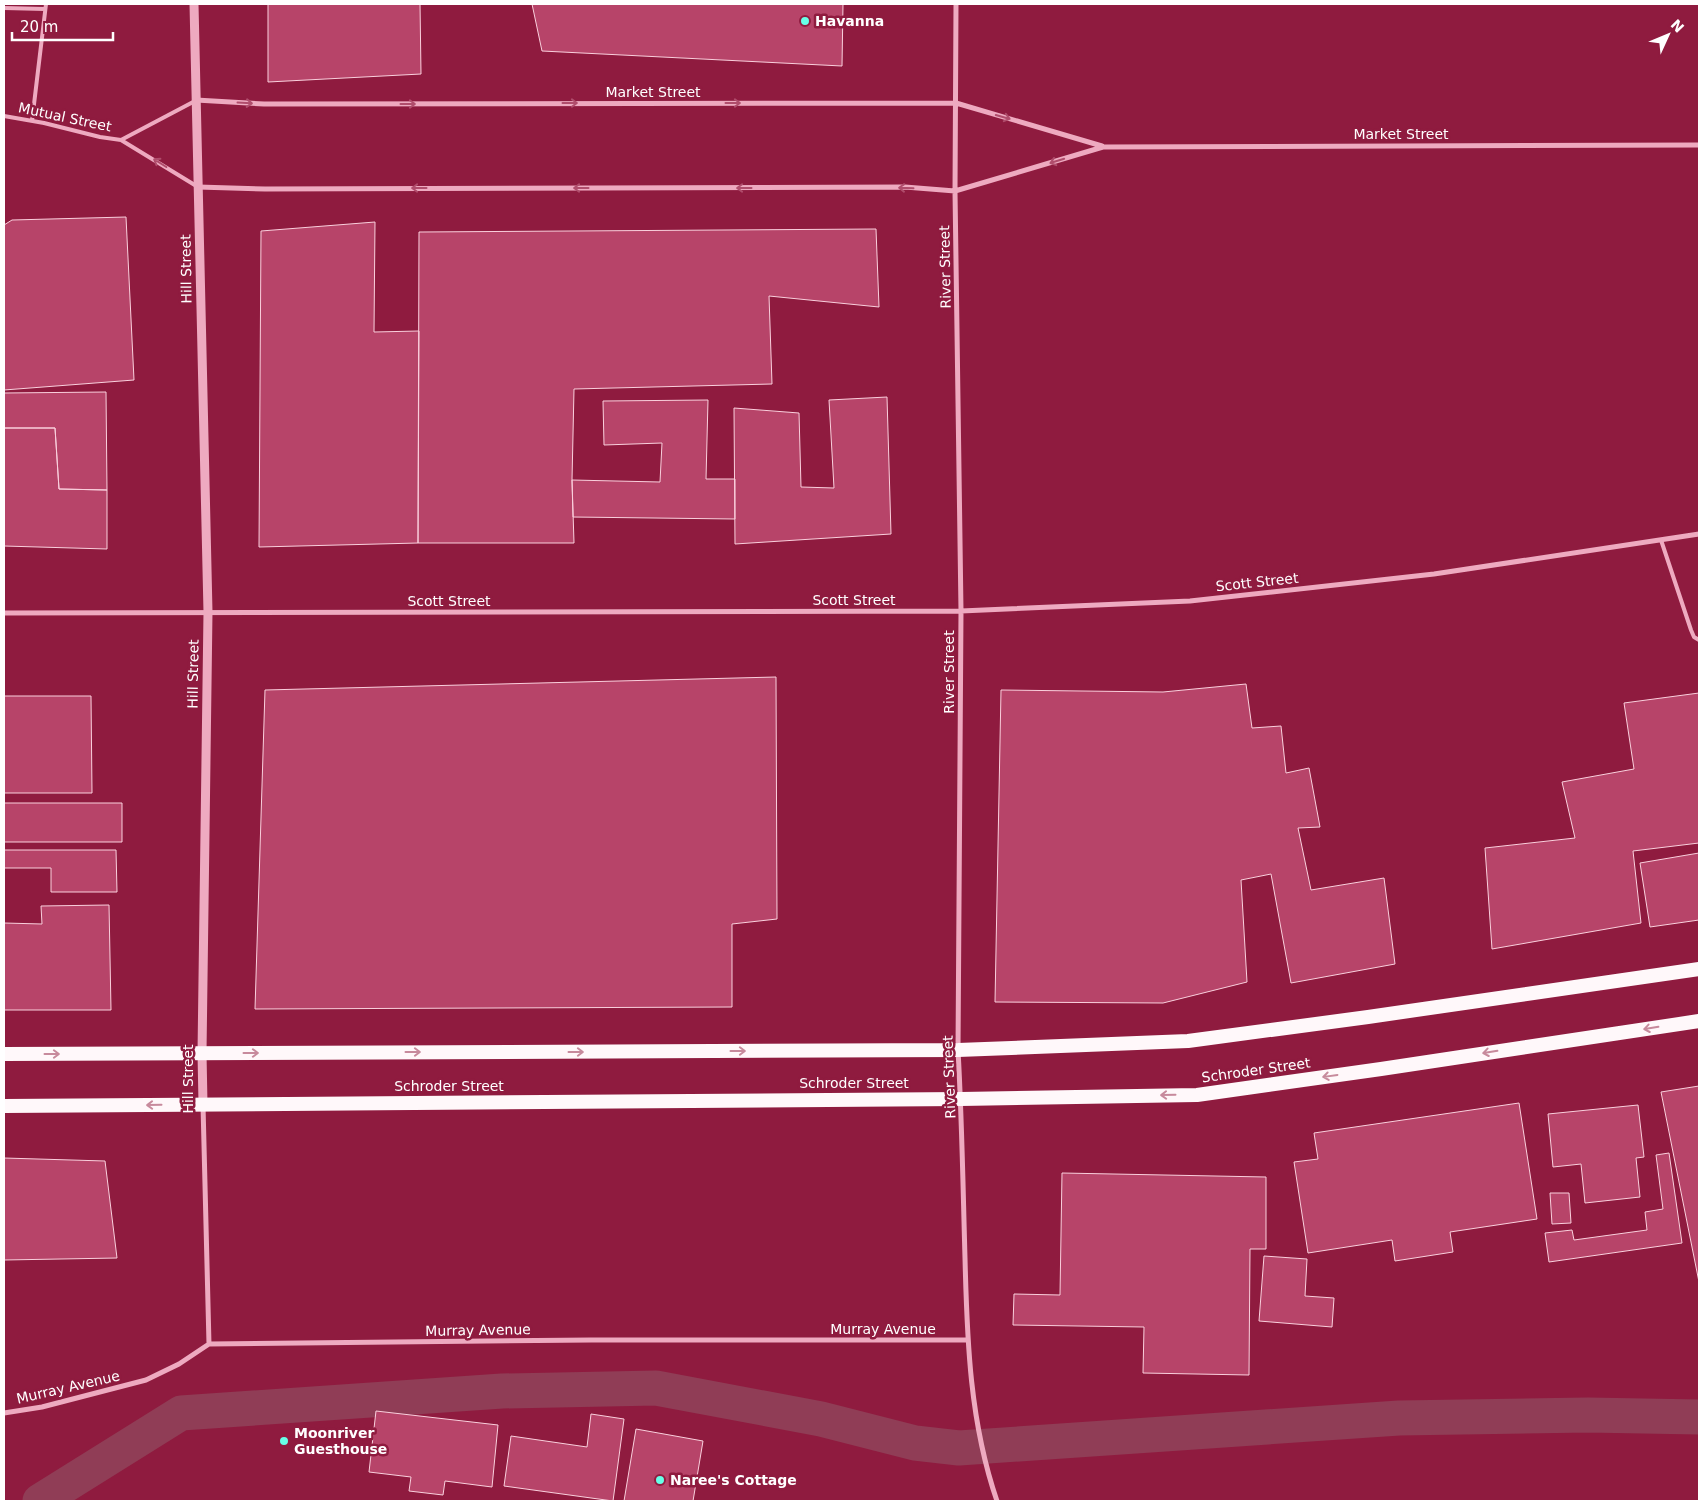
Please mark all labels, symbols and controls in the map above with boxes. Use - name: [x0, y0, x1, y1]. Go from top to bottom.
- scale bar: [12, 10, 114, 42]
- north arrow: [1643, 10, 1693, 60]
- place label: Havanna: [815, 13, 884, 29]
- marker: Havanna: [799, 15, 811, 27]
- text: N: [1668, 16, 1687, 36]
- text: 20 m: [20, 18, 58, 36]
- street label: Market Street: [605, 84, 701, 100]
- one-way arrow: [237, 98, 253, 107]
- one-way arrow: [562, 98, 578, 108]
- one-way arrow: [724, 98, 740, 108]
- street label: Mutual Street: [17, 99, 114, 135]
- one-way arrow: [399, 99, 415, 109]
- one-way arrow: [994, 113, 1010, 123]
- street label: Market Street: [1353, 126, 1449, 142]
- one-way arrow: [1049, 156, 1065, 166]
- one-way arrow: [153, 158, 167, 168]
- one-way arrow: [411, 183, 427, 193]
- one-way arrow: [573, 183, 590, 193]
- one-way arrow: [736, 183, 752, 193]
- one-way arrow: [898, 183, 914, 193]
- street label: River Street: [936, 225, 954, 309]
- street label: Hill Street: [177, 234, 195, 304]
- street label: Scott Street: [1215, 570, 1300, 594]
- street label: Scott Street: [812, 592, 896, 608]
- street label: Scott Street: [407, 593, 491, 609]
- street label: River Street: [941, 630, 957, 714]
- street label: Hill Street: [184, 639, 202, 709]
- one-way arrow: [1643, 1023, 1659, 1033]
- street label: River Street: [940, 1035, 958, 1119]
- street label: Hill Street: [180, 1044, 196, 1114]
- one-way arrow: [730, 1046, 746, 1056]
- one-way arrow: [404, 1047, 421, 1057]
- one-way arrow: [567, 1047, 583, 1057]
- one-way arrow: [242, 1048, 258, 1058]
- one-way arrow: [1483, 1048, 1499, 1058]
- one-way arrow: [44, 1049, 60, 1059]
- street label: Schroder Street: [1201, 1054, 1312, 1086]
- one-way arrow: [1322, 1072, 1338, 1082]
- street label: Schroder Street: [799, 1075, 909, 1091]
- street label: Schroder Street: [394, 1078, 504, 1094]
- one-way arrow: [1161, 1090, 1177, 1100]
- one-way arrow: [146, 1100, 162, 1109]
- street label: Murray Avenue: [425, 1321, 531, 1339]
- street label: Murray Avenue: [830, 1321, 936, 1337]
- street label: Murray Avenue: [15, 1367, 121, 1407]
- place label: Moonriver Guesthouse: [294, 1425, 387, 1457]
- marker: Moonriver Guesthouse: [278, 1435, 290, 1447]
- place label: Naree's Cottage: [670, 1472, 797, 1488]
- marker: Naree's Cottage: [654, 1474, 666, 1486]

